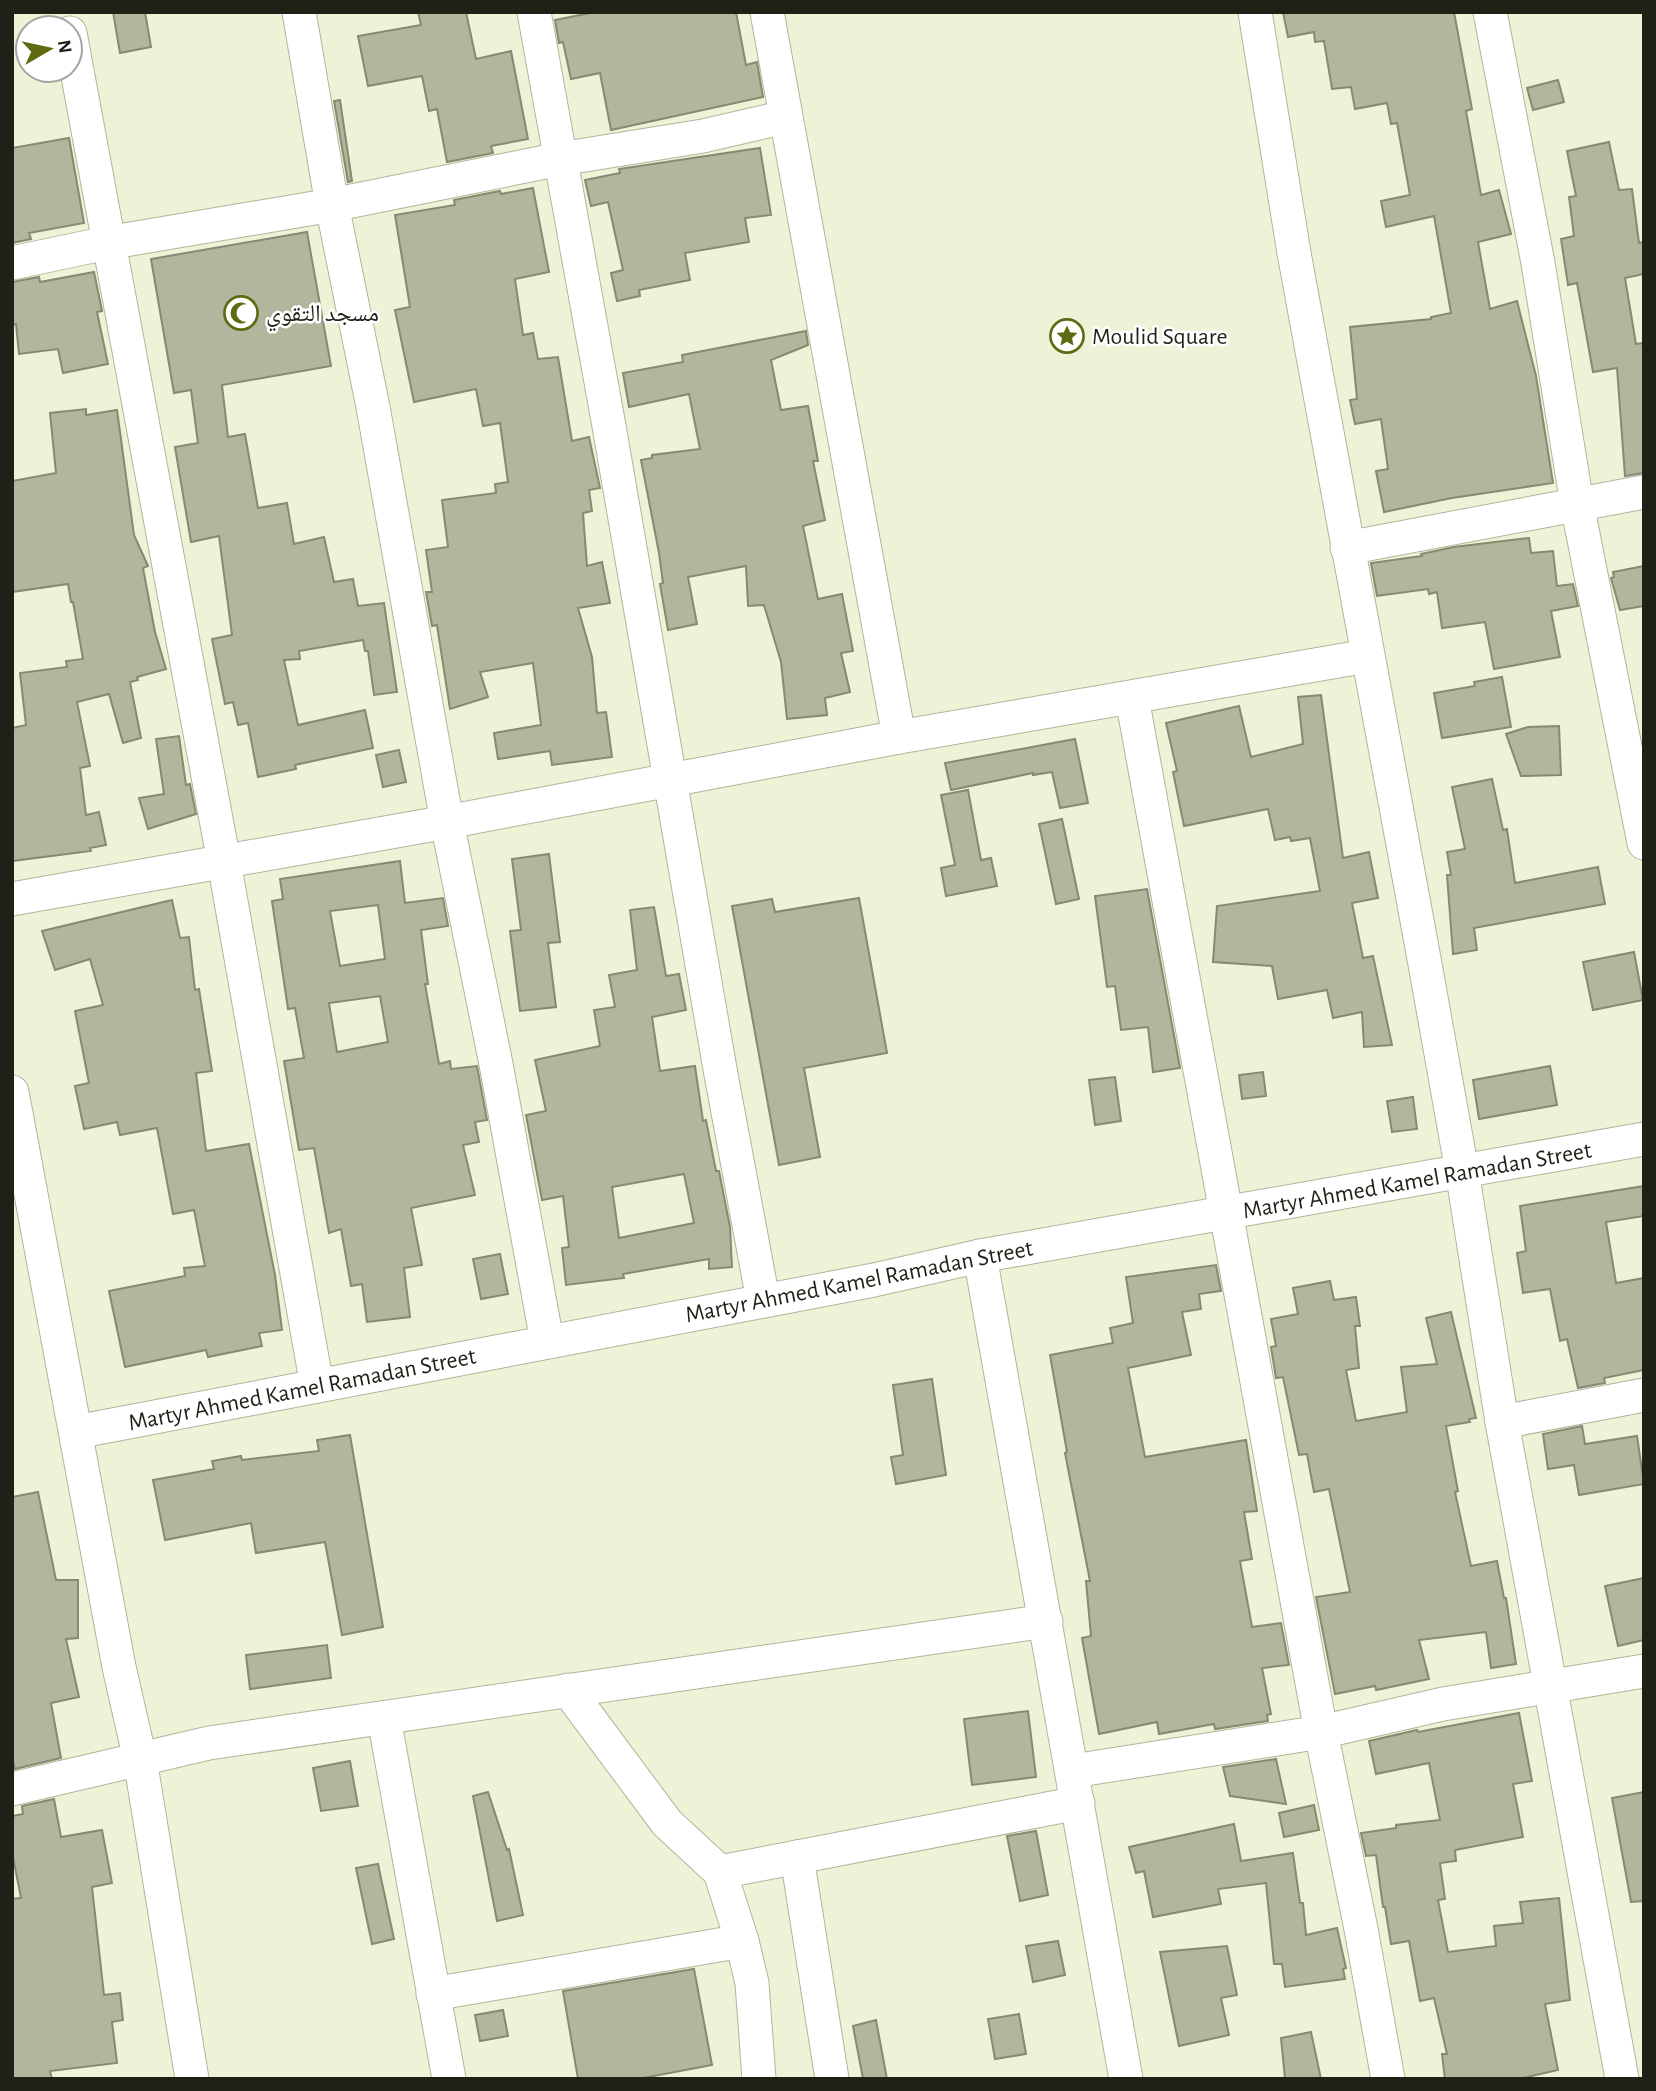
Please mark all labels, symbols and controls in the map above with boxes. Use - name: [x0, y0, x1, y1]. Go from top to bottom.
- north arrow: [14, 14, 84, 84]
- text: N: [54, 39, 75, 55]
- mosque icon: مسجد التقوي: [222, 294, 260, 332]
- place label: مسجد التقوي: [266, 302, 379, 332]
- place icon: Moulid Square: [1048, 317, 1086, 355]
- place label: Moulid Square: [1092, 325, 1228, 349]
- street label: Martyr Ahmed Kamel Ramadan Street: [1241, 1138, 1594, 1224]
- street label: Martyr Ahmed Kamel Ramadan Street: [683, 1236, 1035, 1328]
- street label: Martyr Ahmed Kamel Ramadan Street: [126, 1344, 478, 1436]

